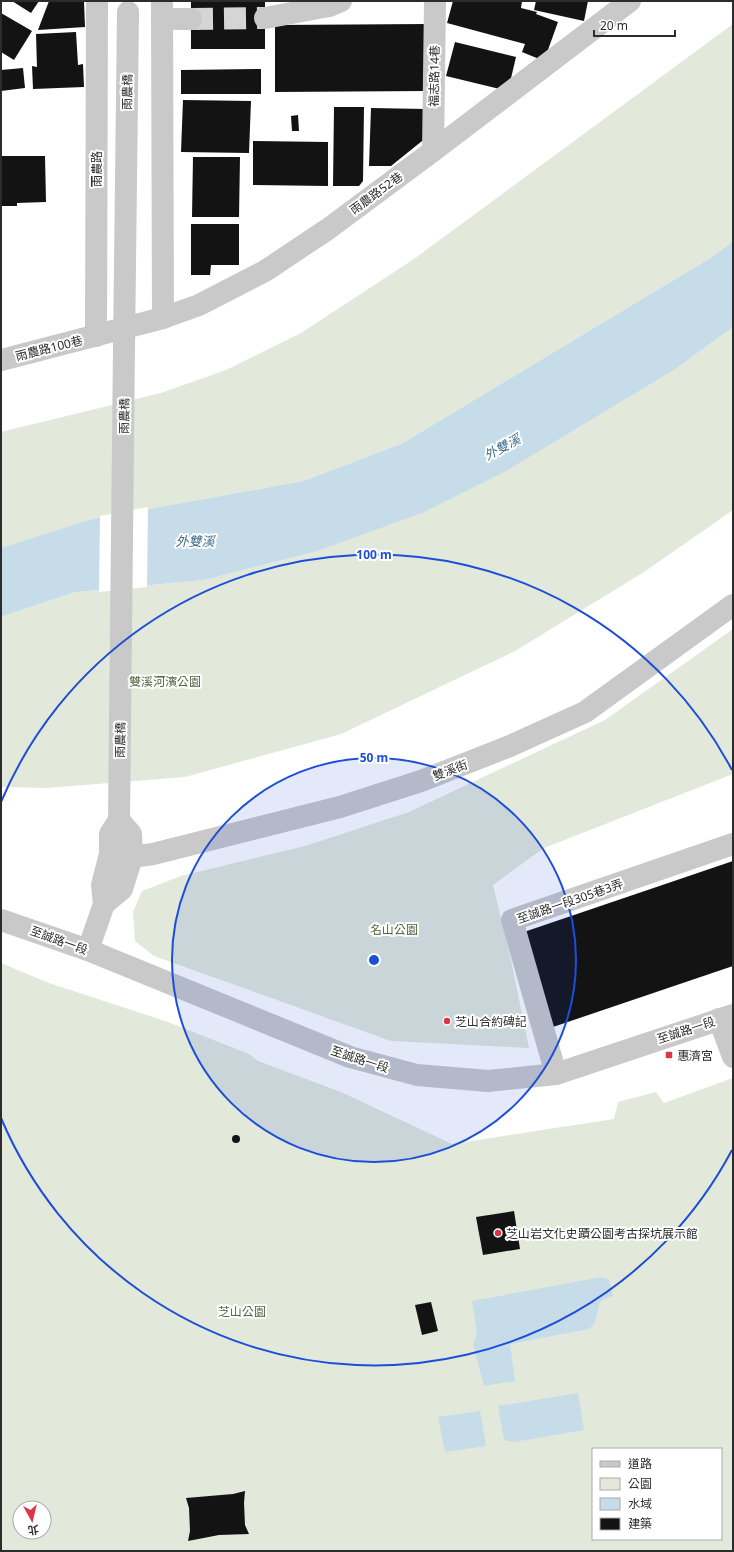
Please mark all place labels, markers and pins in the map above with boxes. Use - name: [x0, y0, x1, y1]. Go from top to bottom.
- centre of rings: [367, 953, 381, 967]
- place label: 芝山合約碑記: [455, 1013, 527, 1030]
- marker: 芝山合約碑記: [442, 1016, 452, 1026]
- place label: 惠濟宮: [677, 1047, 713, 1064]
- marker: 惠濟宮: [664, 1050, 674, 1060]
- place label: 芝山岩文化史蹟公園考古探坑展示館: [506, 1225, 698, 1242]
- marker: 芝山岩文化史蹟公園考古探坑展示館: [493, 1228, 503, 1238]

